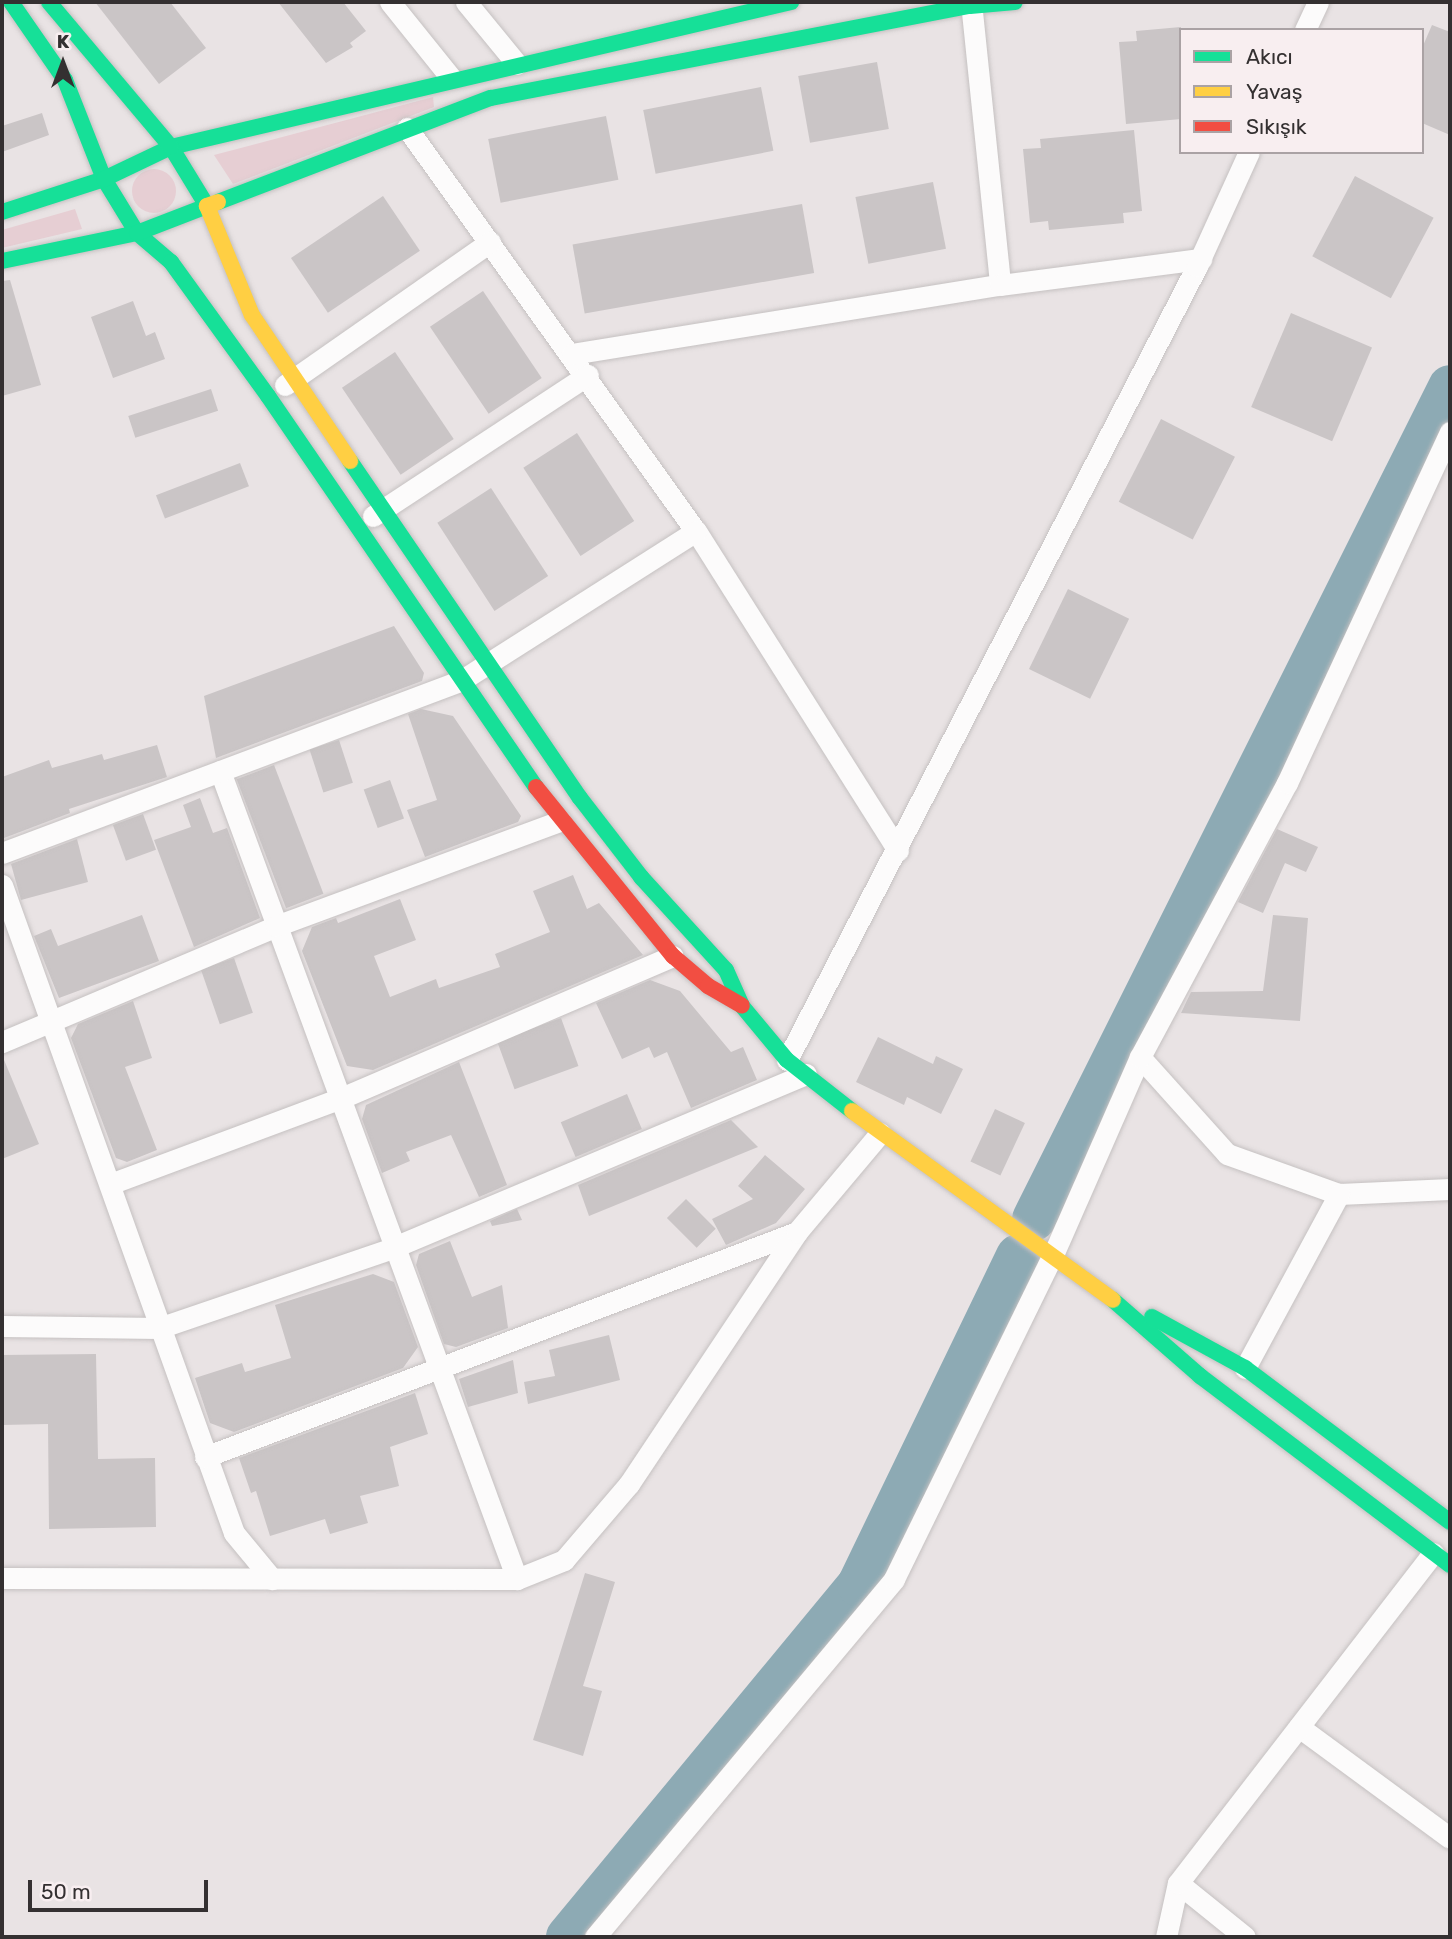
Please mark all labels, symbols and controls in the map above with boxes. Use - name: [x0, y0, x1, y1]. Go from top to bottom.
- north arrow: [28, 28, 98, 98]
- legend: [1179, 28, 1424, 154]
- text: K: [57, 30, 69, 53]
- text: Akıcı: [1246, 44, 1293, 69]
- text: Yavaş: [1246, 79, 1302, 104]
- text: Sıkışık: [1246, 114, 1307, 139]
- scale bar: [32, 1866, 212, 1910]
- text: 50 m: [41, 1879, 91, 1904]

